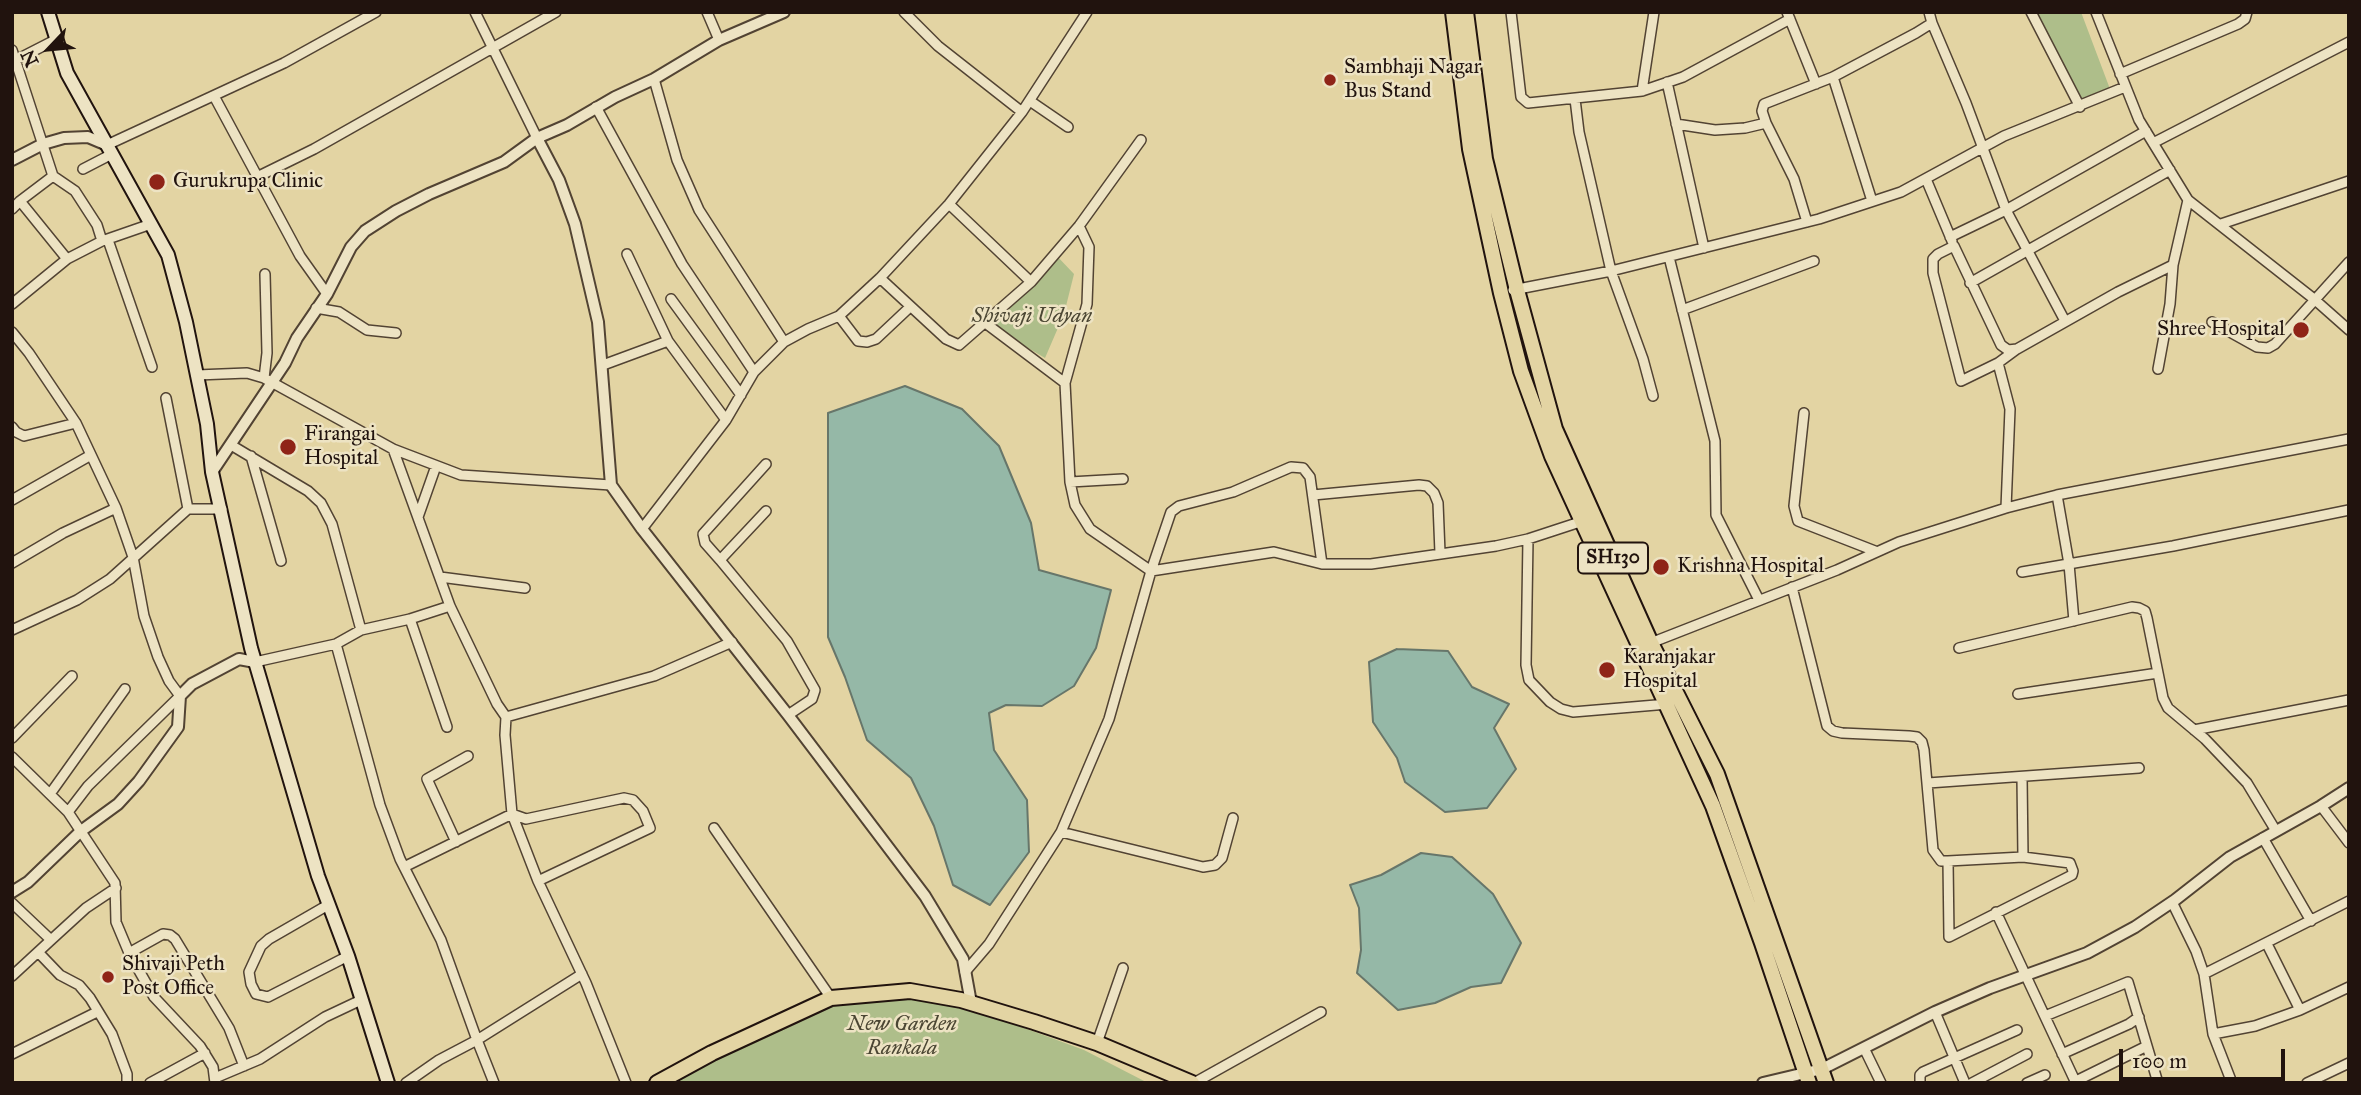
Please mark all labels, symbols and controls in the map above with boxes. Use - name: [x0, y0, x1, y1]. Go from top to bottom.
- north arrow: [14, 14, 84, 84]
- text: N: [16, 46, 44, 71]
- place label: Sambhaji Nagar Bus Stand: [1344, 55, 1481, 105]
- marker: Sambhaji Nagar Bus Stand: [1322, 72, 1338, 88]
- place label: Gurukrupa Clinic: [173, 169, 323, 195]
- marker: Gurukrupa Clinic: [147, 172, 167, 192]
- park label: Shivaji Udyan: [972, 304, 1092, 330]
- place label: Shree Hospital: [2157, 317, 2285, 343]
- marker: Shree Hospital: [2291, 320, 2311, 340]
- place label: Firangai Hospital: [304, 422, 378, 472]
- marker: Firangai Hospital: [278, 437, 298, 457]
- road number: SH130: [1578, 542, 1648, 573]
- place label: Krishna Hospital: [1677, 554, 1824, 580]
- marker: Krishna Hospital: [1651, 557, 1671, 577]
- place label: Karanjakar Hospital: [1623, 645, 1715, 695]
- marker: Karanjakar Hospital: [1597, 660, 1617, 680]
- place label: Shivaji Peth Post Office: [122, 952, 225, 1002]
- marker: Shivaji Peth Post Office: [100, 969, 116, 985]
- park label: New Garden Rankala: [847, 1012, 957, 1062]
- scale bar: [2123, 1036, 2289, 1080]
- text: 100 m: [2132, 1048, 2187, 1074]

